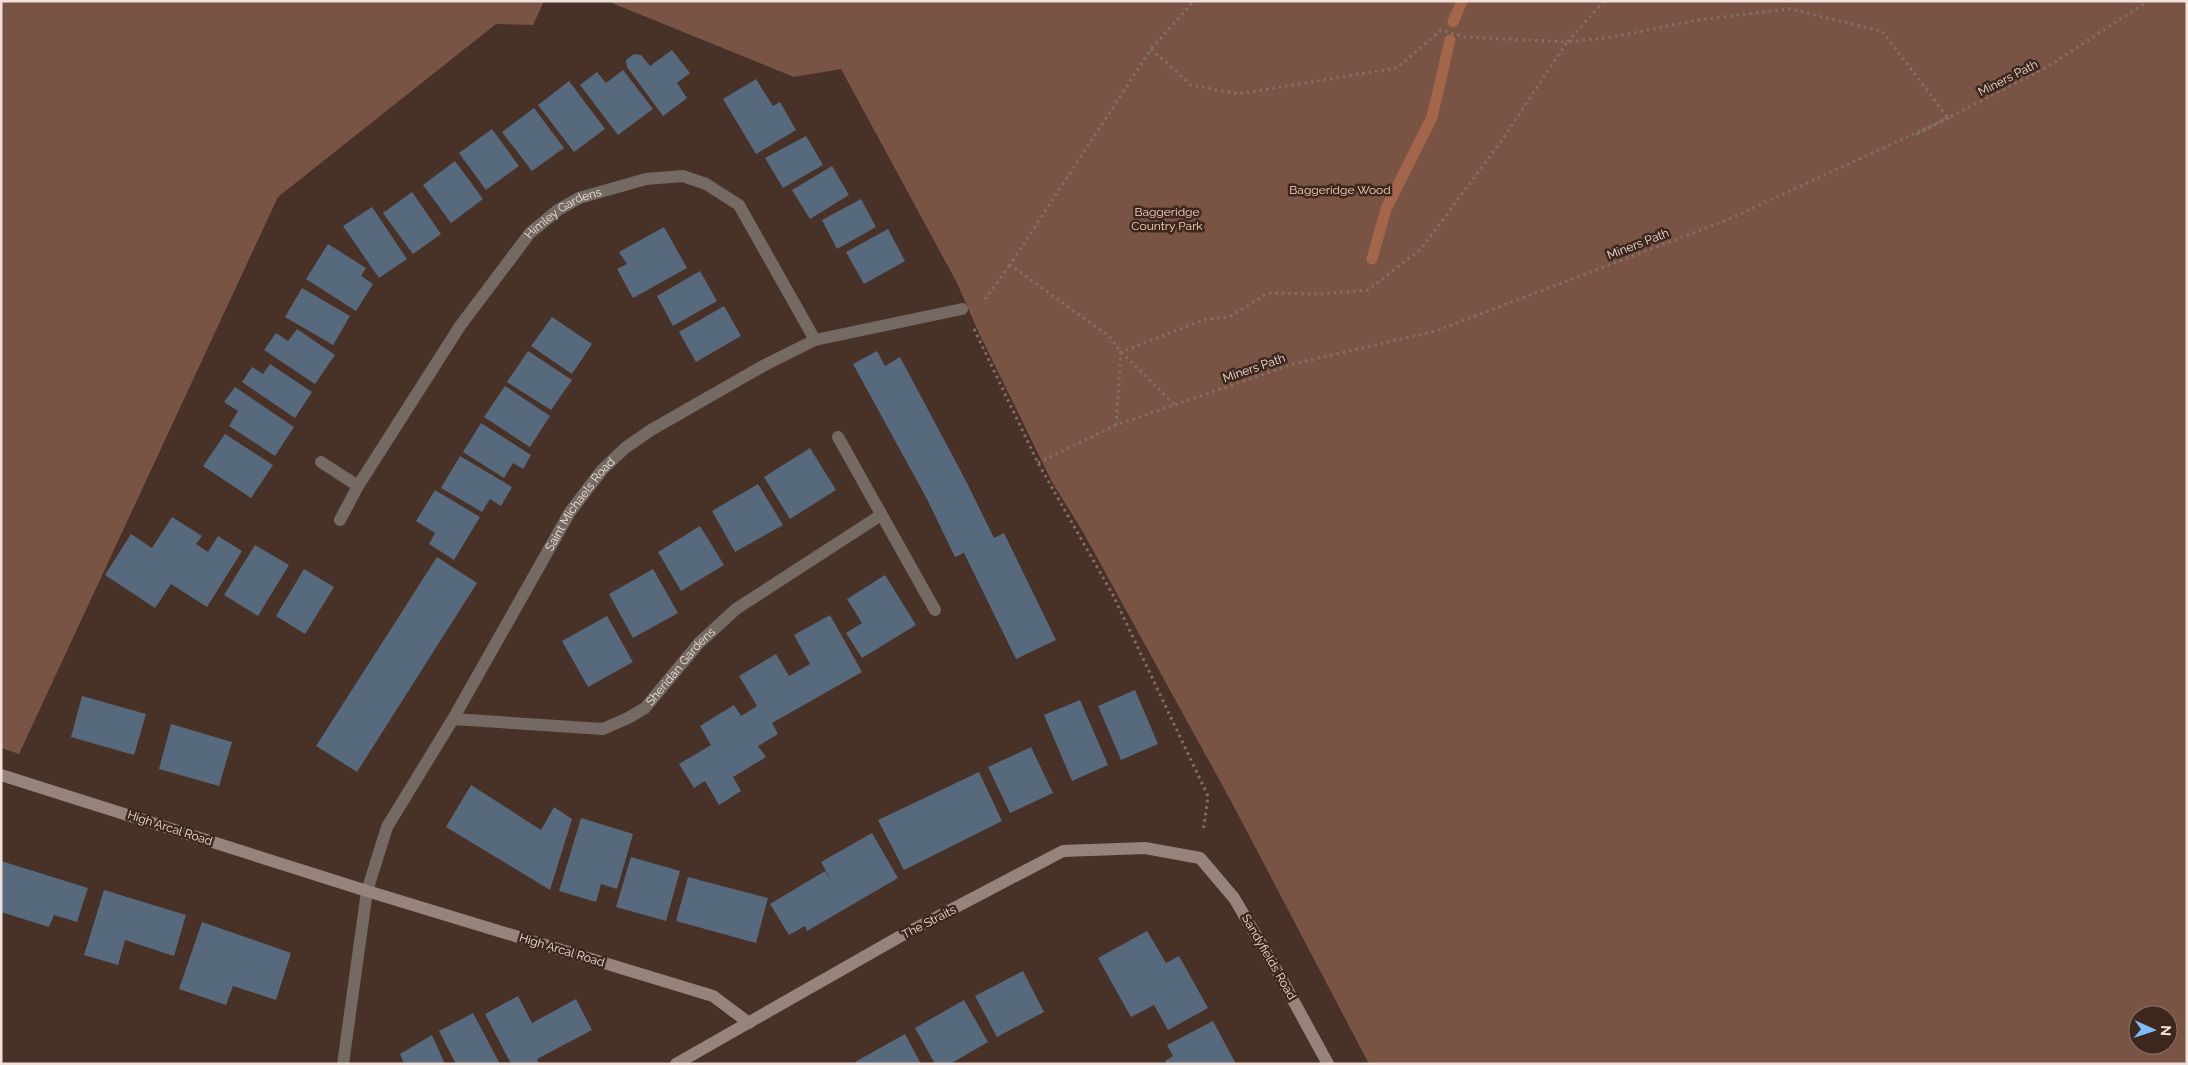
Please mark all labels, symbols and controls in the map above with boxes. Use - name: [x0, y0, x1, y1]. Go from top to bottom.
- street label: Miners Path: [1976, 57, 2040, 99]
- park label: Baggeridge Wood: [1289, 183, 1391, 197]
- street label: Himley Gardens: [522, 185, 603, 241]
- park label: Baggeridge Country Park: [1131, 205, 1203, 233]
- street label: Miners Path: [1605, 226, 1671, 262]
- street label: Miners Path: [1221, 351, 1287, 385]
- street label: Saint Michaels Road: [542, 455, 618, 554]
- street label: Sheridan Gardens: [643, 625, 718, 708]
- street label: High Arcal Road: [126, 808, 214, 848]
- street label: The Straits: [900, 902, 959, 942]
- street label: Sandyfields Road: [1239, 912, 1299, 1002]
- street label: High Arcal Road: [518, 930, 606, 970]
- north arrow: [2128, 1005, 2178, 1055]
- text: N: [2158, 1025, 2174, 1036]

